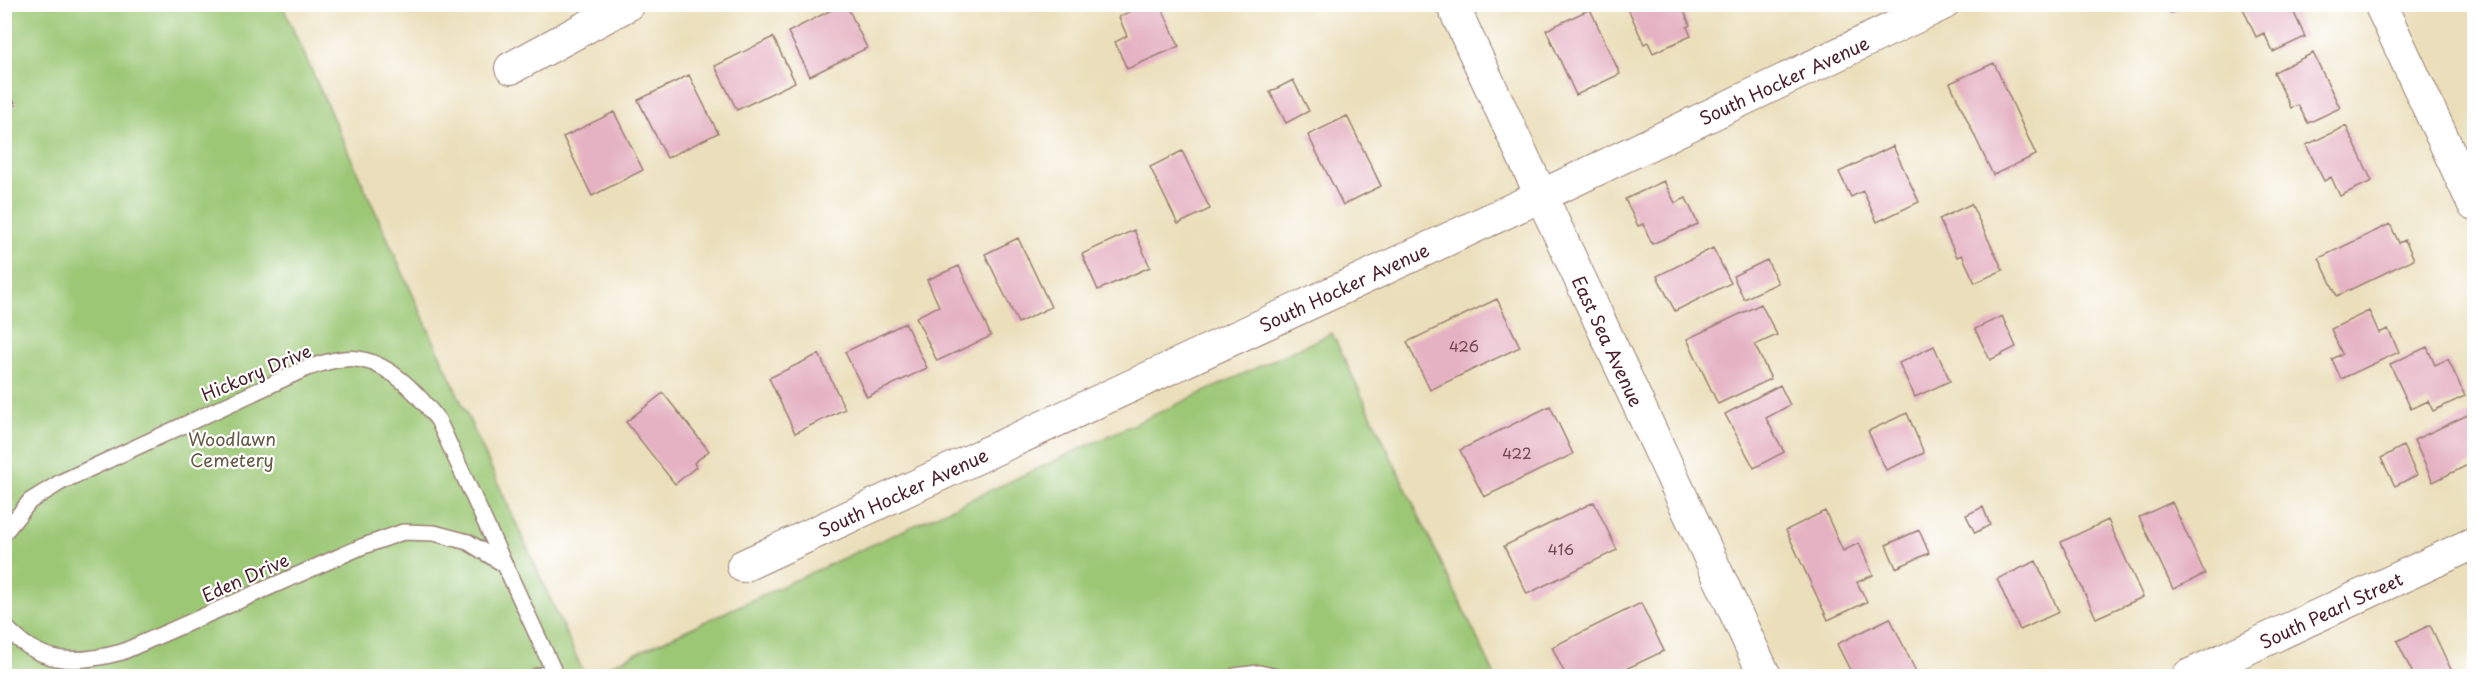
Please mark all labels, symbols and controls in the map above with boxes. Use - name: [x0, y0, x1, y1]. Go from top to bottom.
- street label: South Hocker Avenue: [1695, 29, 1873, 131]
- street label: South Hocker Avenue: [1255, 236, 1433, 338]
- street label: East Sea Avenue: [1566, 271, 1650, 411]
- house number: 426: [1449, 334, 1479, 357]
- street label: Hickory Drive: [197, 337, 315, 407]
- park label: Woodlawn Cemetery: [188, 425, 276, 473]
- street label: South Hocker Avenue: [814, 441, 992, 543]
- house number: 422: [1502, 441, 1532, 464]
- house number: 416: [1548, 537, 1574, 560]
- street label: Eden Drive: [197, 546, 293, 608]
- street label: South Pearl Street: [2255, 565, 2407, 655]

